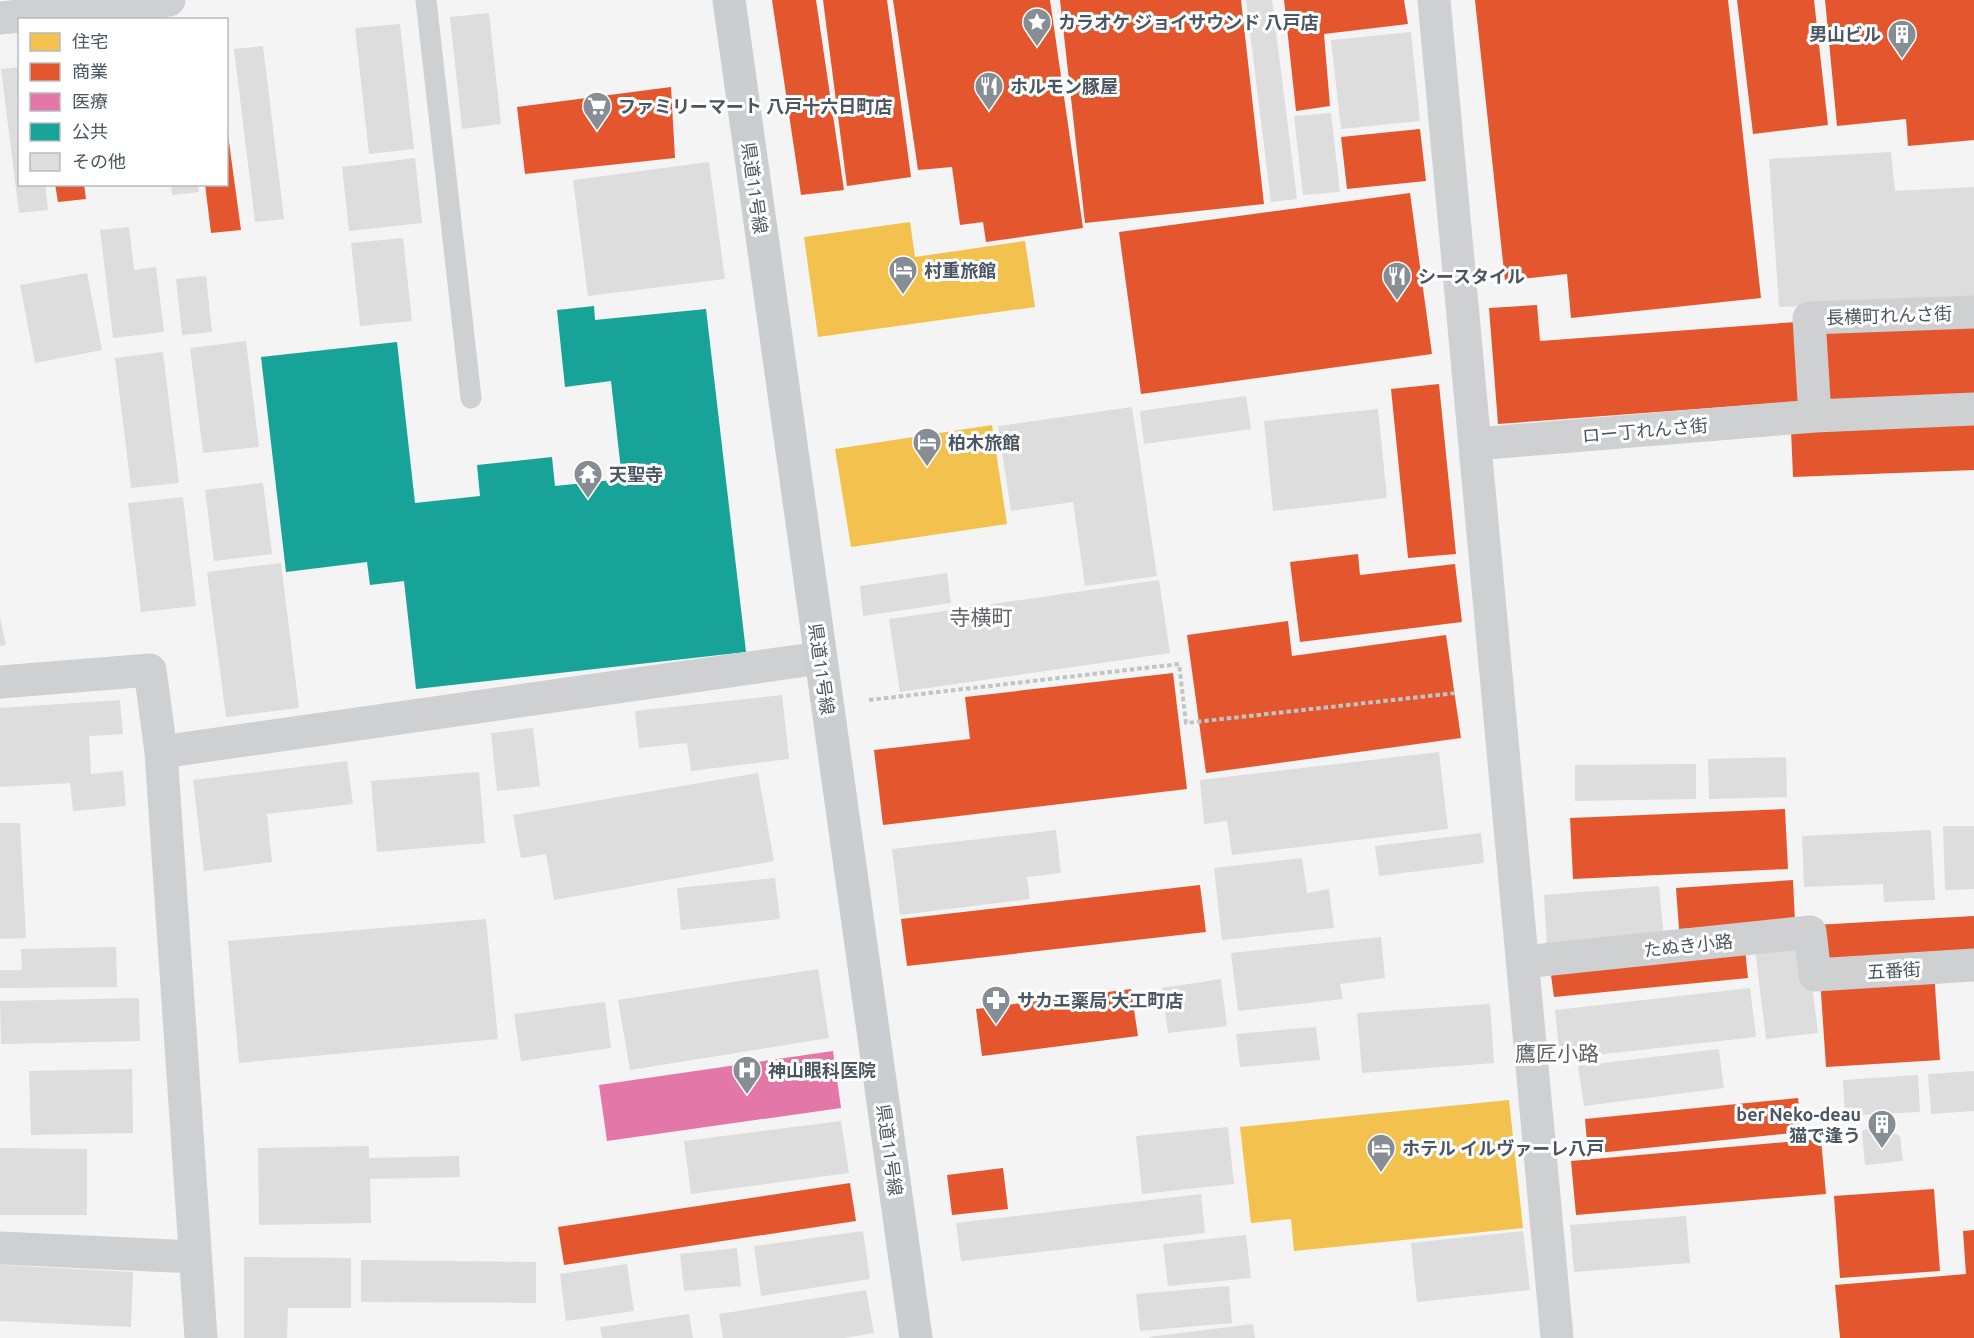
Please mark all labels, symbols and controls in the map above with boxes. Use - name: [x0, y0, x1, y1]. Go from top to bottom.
- place icon: カラオケ ジョイサウンド 八戸店: [1021, 6, 1053, 48]
- place label: カラオケ ジョイサウンド 八戸店: [1058, 12, 1319, 32]
- legend: [18, 18, 228, 186]
- building icon: 男山ビル: [1886, 18, 1918, 60]
- place label: 男山ビル: [1809, 24, 1881, 44]
- text: 住宅: [72, 31, 108, 51]
- text: 商業: [72, 61, 108, 81]
- restaurant icon: ホルモン豚屋: [973, 70, 1005, 112]
- place label: ホルモン豚屋: [1010, 76, 1118, 96]
- supermarket icon: ファミリーマート 八戸十六日町店: [581, 90, 613, 132]
- text: 医療: [72, 91, 108, 111]
- place label: ファミリーマート 八戸十六日町店: [618, 96, 892, 116]
- text: 公共: [72, 121, 108, 141]
- street label: 県道11号線: [739, 141, 771, 235]
- text: その他: [72, 151, 126, 171]
- hotel icon: 村重旅館: [887, 254, 919, 296]
- place label: 村重旅館: [924, 260, 996, 280]
- restaurant icon: シースタイル: [1381, 260, 1413, 302]
- place label: シースタイル: [1418, 266, 1525, 286]
- street label: 長横町れんさ街: [1826, 303, 1952, 327]
- street label: ロー丁れんさ街: [1581, 415, 1709, 445]
- hotel icon: 柏木旅館: [911, 426, 943, 468]
- place label: 柏木旅館: [948, 432, 1020, 452]
- temple icon: 天聖寺: [572, 458, 604, 500]
- place label: 天聖寺: [609, 464, 663, 484]
- district label: 寺横町: [950, 605, 1013, 629]
- street label: 県道11号線: [806, 622, 838, 716]
- street label: たぬき小路: [1642, 930, 1734, 960]
- street label: 五番街: [1867, 959, 1921, 981]
- pharmacy icon: サカエ薬局 大工町店: [980, 984, 1012, 1026]
- place label: サカエ薬局 大工町店: [1017, 990, 1183, 1010]
- district label: 鷹匠小路: [1515, 1041, 1599, 1065]
- hospital icon: 神山眼科医院: [731, 1054, 763, 1096]
- place label: 神山眼科医院: [768, 1060, 876, 1080]
- street label: 県道11号線: [874, 1103, 906, 1197]
- place label: ber Neko-deau 猫で逢う: [1736, 1104, 1861, 1145]
- building icon: ber Neko-deau 猫で逢う: [1866, 1108, 1898, 1150]
- hotel icon: ホテル イルヴァーレ八戸: [1365, 1132, 1397, 1174]
- place label: ホテル イルヴァーレ八戸: [1402, 1138, 1604, 1158]

